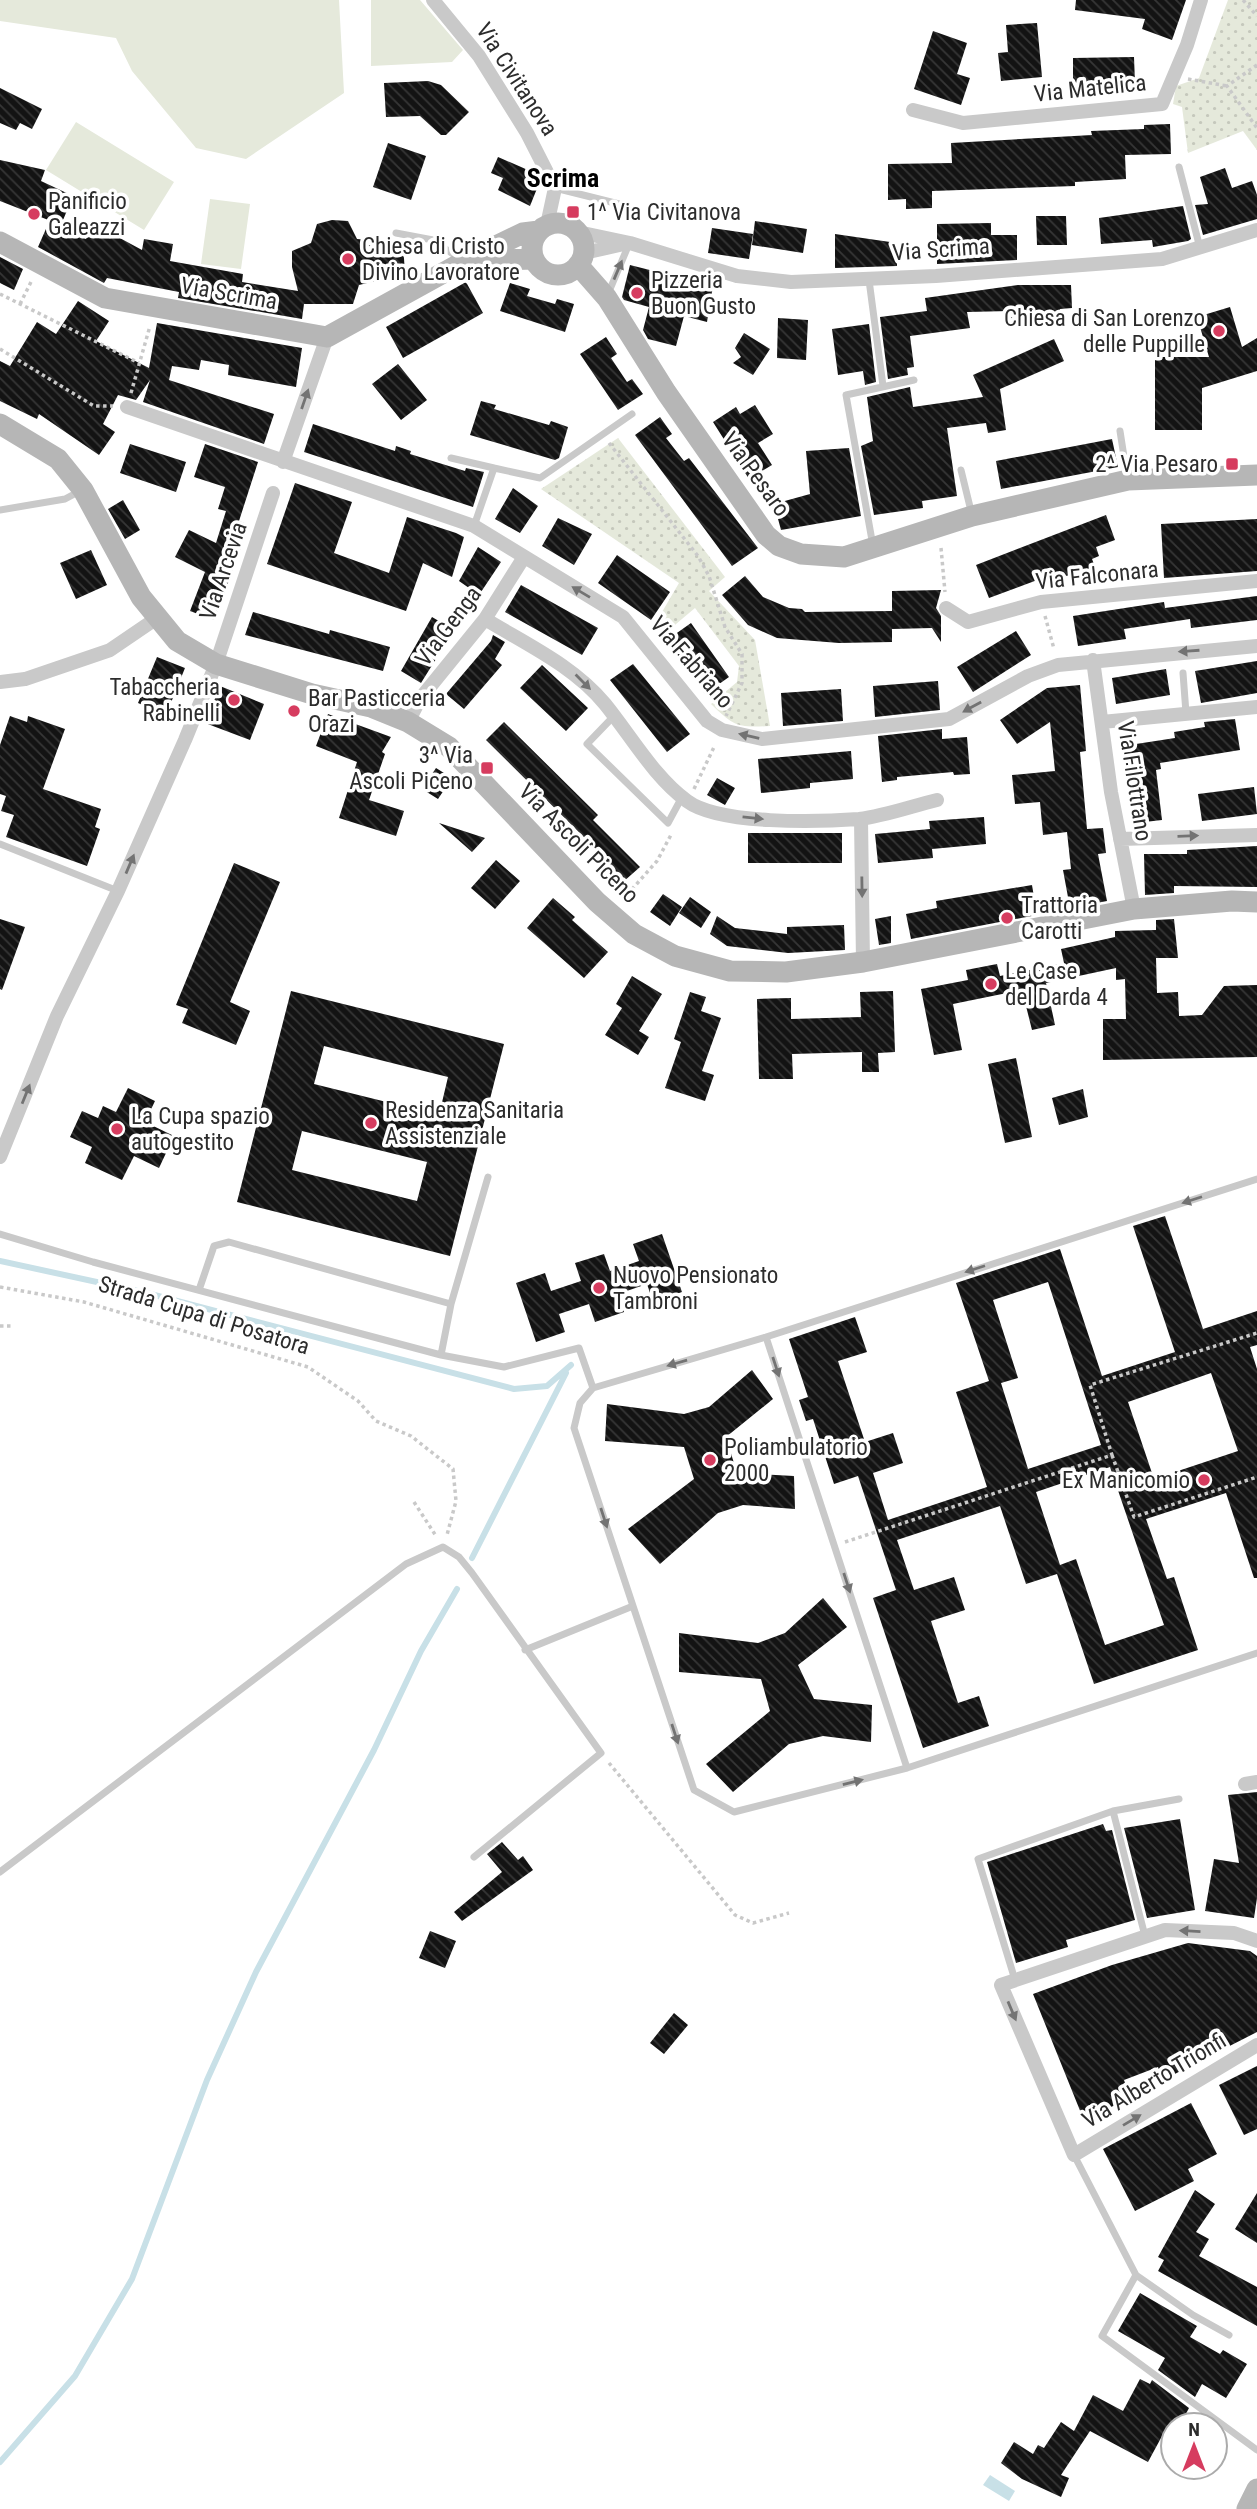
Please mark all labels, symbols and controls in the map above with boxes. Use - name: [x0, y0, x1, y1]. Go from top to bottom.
- street label: Via Civitanova: [470, 18, 563, 141]
- street label: Via Matelica: [1033, 69, 1147, 108]
- district label: Scrima: [527, 163, 599, 193]
- place label: Panificio Galeazzi: [48, 188, 127, 241]
- place label: 1^ Via Civitanova: [587, 199, 741, 226]
- marker: 1^ Via Civitanova: [565, 204, 581, 220]
- marker: Panificio Galeazzi: [26, 206, 42, 222]
- place label: Chiesa di Cristo Divino Lavoratore: [362, 233, 520, 286]
- street label: Via Scrima: [891, 233, 991, 266]
- marker: Chiesa di Cristo Divino Lavoratore: [340, 251, 356, 267]
- one-way arrow: [613, 260, 624, 281]
- place label: Pizzeria Buon Gusto: [651, 267, 756, 320]
- street label: Via Scrima: [178, 272, 279, 315]
- marker: Pizzeria Buon Gusto: [629, 285, 645, 301]
- place label: Chiesa di San Lorenzo delle Puppille: [1004, 305, 1205, 358]
- marker: Chiesa di San Lorenzo delle Puppille: [1211, 323, 1227, 339]
- one-way arrow: [300, 389, 311, 410]
- street label: Via Pesaro: [716, 427, 795, 522]
- place label: 2^ Via Pesaro: [1095, 451, 1218, 478]
- marker: 2^ Via Pesaro: [1224, 456, 1240, 472]
- street label: Via Arcevia: [194, 519, 253, 624]
- street label: Via Falconara: [1034, 556, 1160, 595]
- street label: Via Genga: [410, 581, 487, 671]
- one-way arrow: [572, 585, 591, 598]
- street label: Via Fabriano: [644, 611, 739, 714]
- one-way arrow: [1178, 646, 1200, 657]
- one-way arrow: [575, 673, 591, 690]
- place label: Tabaccheria Rabinelli: [109, 674, 220, 727]
- place label: Bar Pasticceria Orazi: [308, 685, 445, 738]
- marker: Tabaccheria Rabinelli: [226, 692, 242, 708]
- one-way arrow: [962, 701, 982, 713]
- marker: Bar Pasticceria Orazi: [286, 703, 302, 719]
- street label: Via Filottrano: [1112, 719, 1157, 843]
- one-way arrow: [738, 730, 760, 741]
- place label: 3^ Via Ascoli Piceno: [349, 742, 473, 795]
- marker: 3^ Via Ascoli Piceno: [479, 760, 495, 776]
- street label: Via Ascoli Piceno: [513, 778, 644, 909]
- one-way arrow: [742, 813, 764, 824]
- one-way arrow: [1178, 831, 1200, 842]
- one-way arrow: [124, 854, 135, 875]
- one-way arrow: [856, 876, 868, 898]
- place label: Trattoria Carotti: [1021, 892, 1098, 945]
- marker: Trattoria Carotti: [999, 910, 1015, 926]
- place label: Le Case del Darda 4: [1005, 958, 1108, 1011]
- marker: Le Case del Darda 4: [983, 976, 999, 992]
- one-way arrow: [20, 1083, 31, 1104]
- place label: Residenza Sanitaria Assistenziale: [385, 1097, 564, 1150]
- place label: La Cupa spazio autogestito: [131, 1103, 270, 1156]
- marker: Residenza Sanitaria Assistenziale: [363, 1115, 379, 1131]
- marker: La Cupa spazio autogestito: [109, 1121, 125, 1137]
- one-way arrow: [1181, 1195, 1202, 1206]
- place label: Nuovo Pensionato Tambroni: [613, 1262, 778, 1315]
- one-way arrow: [965, 1265, 986, 1275]
- street label: Strada Cupa di Posatora: [95, 1271, 313, 1360]
- marker: Nuovo Pensionato Tambroni: [591, 1280, 607, 1296]
- one-way arrow: [771, 1357, 782, 1378]
- one-way arrow: [666, 1358, 687, 1368]
- place label: Poliambulatorio 2000: [724, 1434, 868, 1487]
- marker: Poliambulatorio 2000: [702, 1452, 718, 1468]
- place label: Ex Manicomio: [1062, 1467, 1190, 1494]
- marker: Ex Manicomio: [1196, 1472, 1212, 1488]
- one-way arrow: [599, 1507, 610, 1528]
- one-way arrow: [842, 1573, 852, 1594]
- one-way arrow: [671, 1723, 681, 1744]
- one-way arrow: [842, 1776, 864, 1787]
- one-way arrow: [1179, 1925, 1201, 1936]
- one-way arrow: [1007, 2001, 1018, 2022]
- street label: Via Alberto Trionfi: [1077, 2027, 1231, 2134]
- one-way arrow: [1123, 2114, 1142, 2126]
- north arrow: [1159, 2411, 1229, 2481]
- text: N: [1188, 2418, 1200, 2441]

